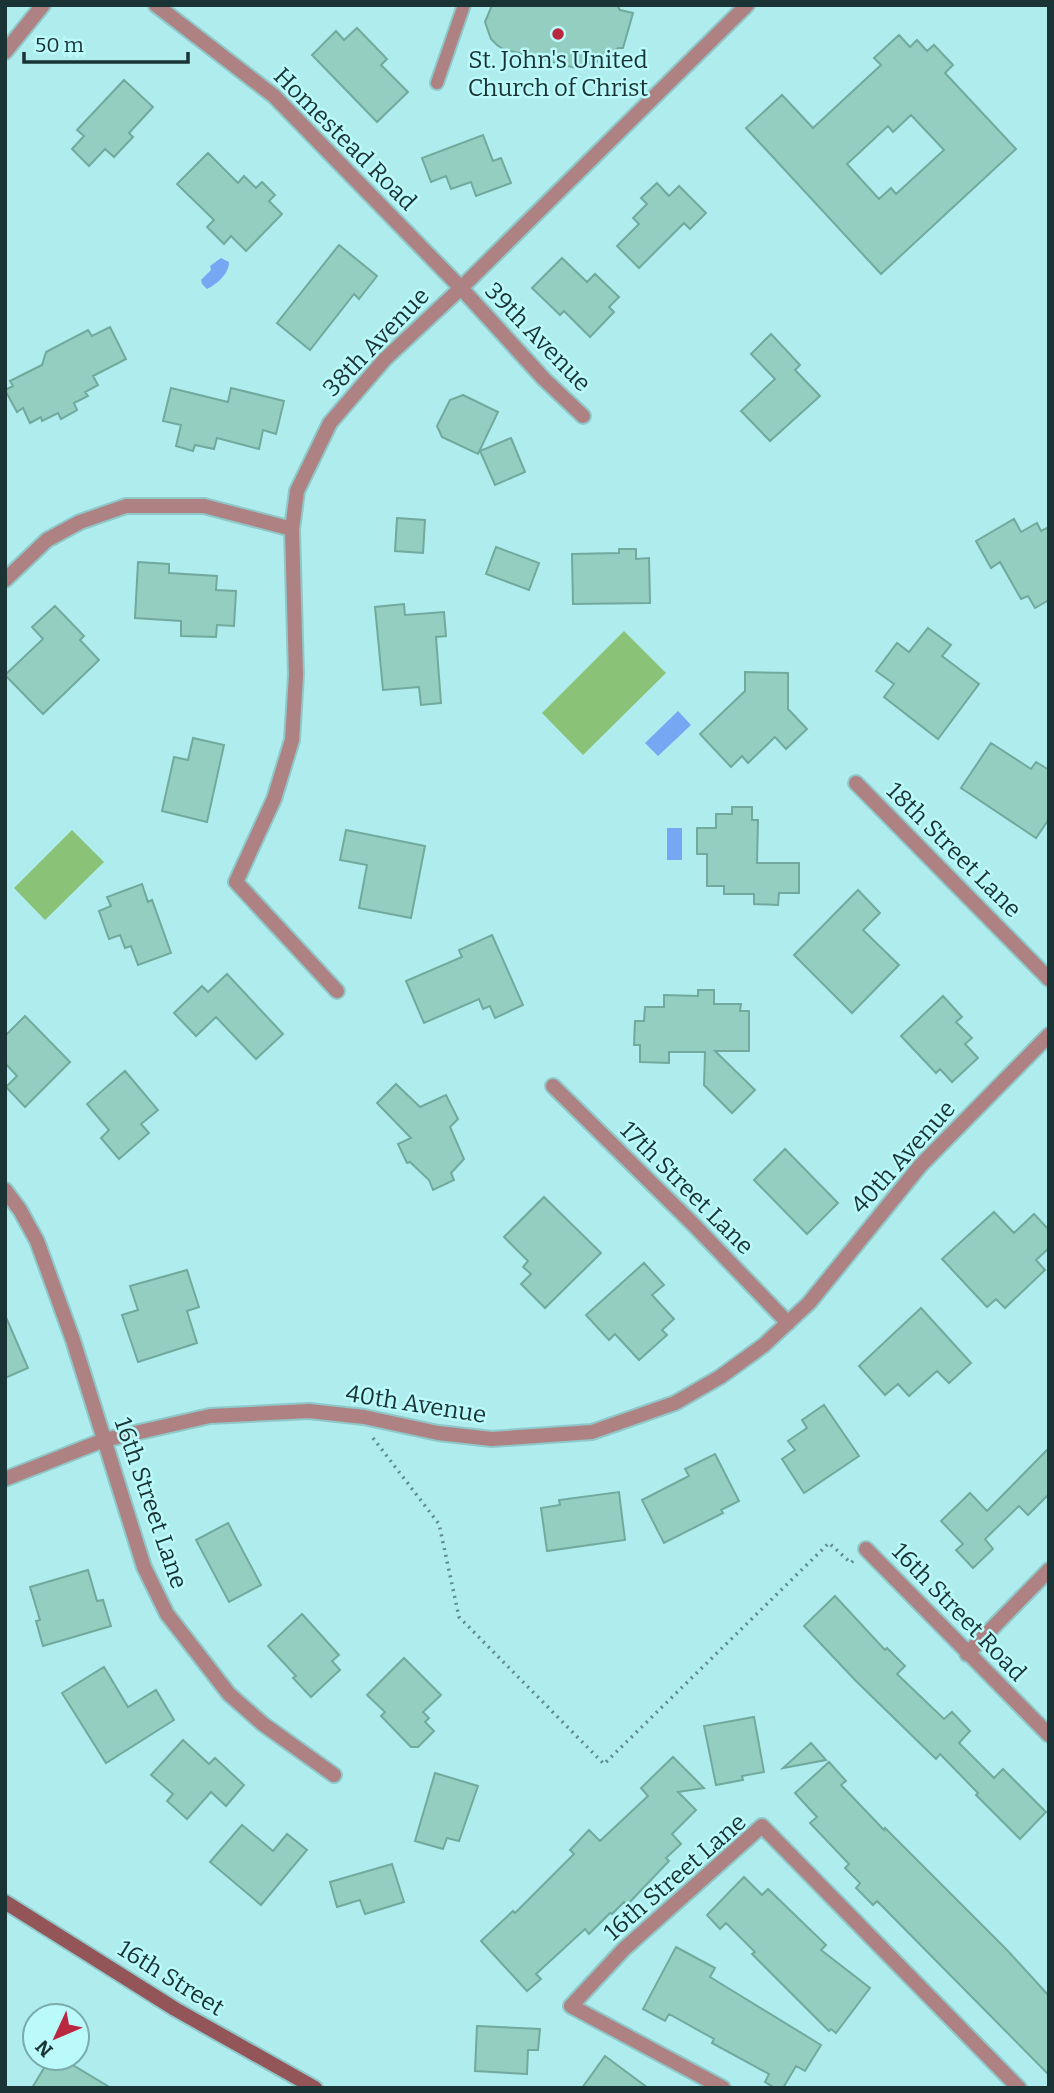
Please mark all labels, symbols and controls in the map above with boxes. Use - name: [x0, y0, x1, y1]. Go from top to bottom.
- scale bar: [24, 21, 189, 65]
- marker: St. John's United Church of Christ: [550, 26, 566, 42]
- text: 50 m: [35, 32, 84, 58]
- place label: St. John's United Church of Christ: [468, 46, 649, 102]
- street label: Homestead Road: [268, 62, 422, 216]
- street label: 39th Avenue: [479, 277, 597, 397]
- street label: 38th Avenue: [317, 282, 435, 402]
- street label: 18th Street Lane: [881, 777, 1027, 923]
- street label: 40th Avenue: [845, 1095, 961, 1219]
- street label: 17th Street Lane: [615, 1116, 759, 1260]
- street label: 40th Avenue: [344, 1379, 488, 1429]
- street label: 16th Street Lane: [109, 1414, 193, 1592]
- street label: 16th Street Road: [886, 1537, 1032, 1687]
- street label: 16th Street Lane: [598, 1808, 752, 1946]
- street label: 16th Street: [113, 1934, 229, 2022]
- north arrow: [21, 2002, 91, 2072]
- text: N: [31, 2035, 57, 2062]

